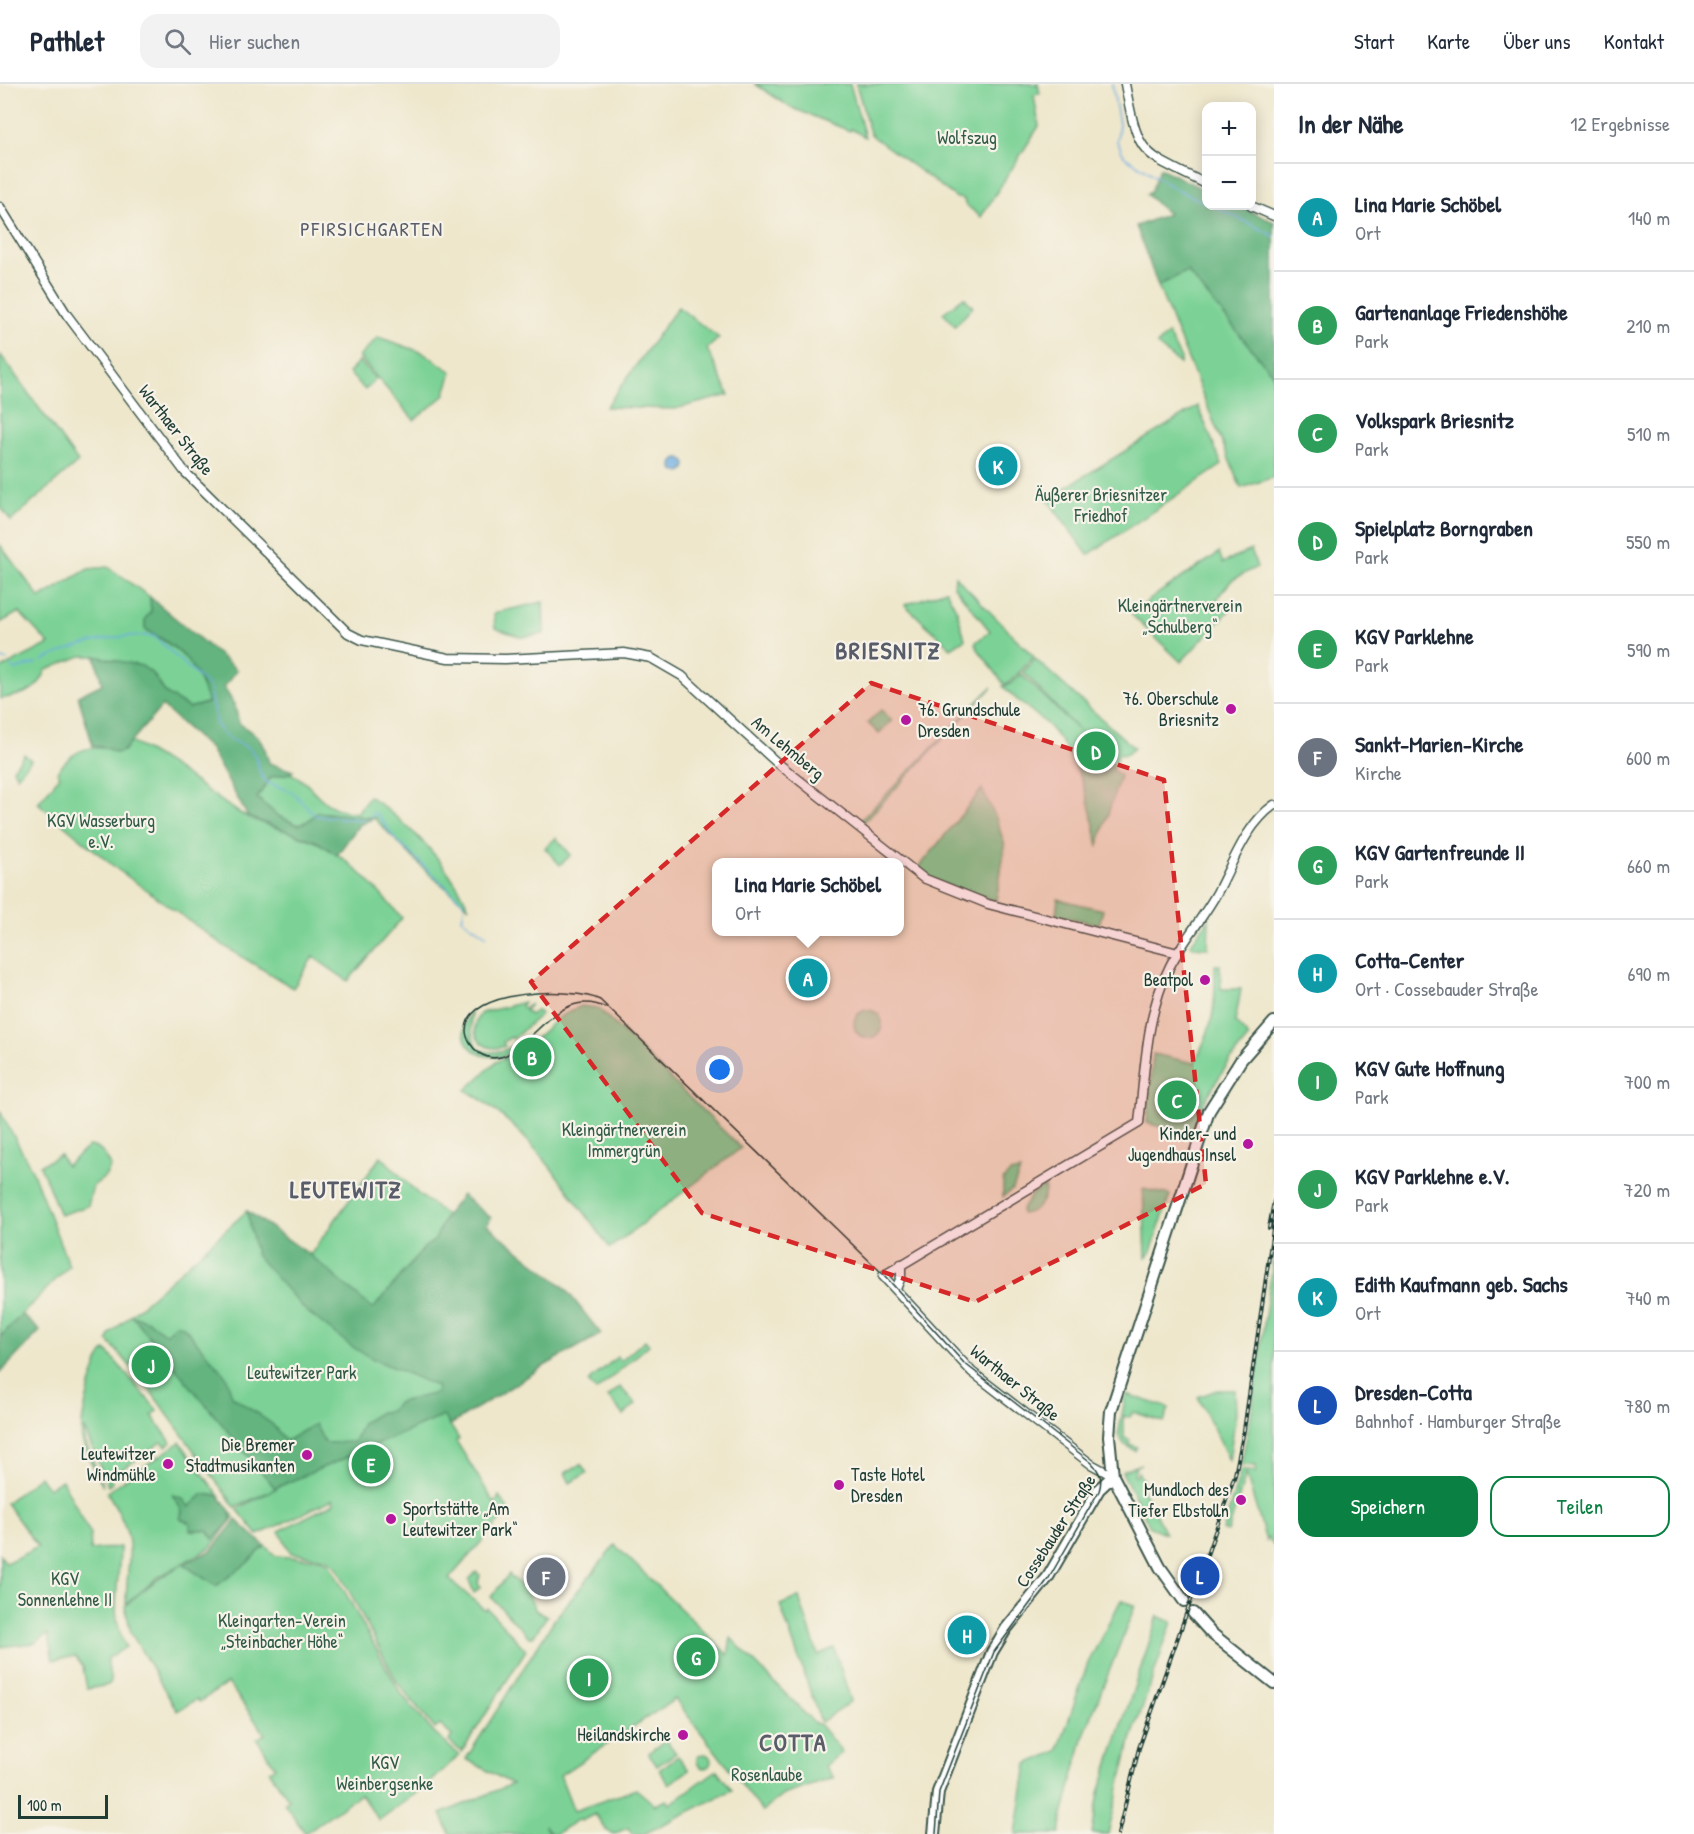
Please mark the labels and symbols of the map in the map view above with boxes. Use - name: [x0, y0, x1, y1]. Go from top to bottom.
- park label: Wolfszug: [937, 125, 997, 150]
- district label: PFIRSICHGARTEN: [300, 215, 444, 242]
- street label: Warthaer Straße: [133, 379, 220, 480]
- pin: K: [978, 444, 1018, 488]
- park label: Äußerer Briesnitzer Friedhof: [1035, 482, 1167, 528]
- park label: Kleingärtnerverein „Schulberg“: [1118, 593, 1242, 639]
- district label: BRIESNITZ: [835, 634, 941, 666]
- place label: 76. Oberschule Briesnitz: [1123, 686, 1219, 732]
- place label: 76. Grundschule Dresden: [918, 697, 1021, 743]
- marker: 76. Oberschule Briesnitz: [1224, 702, 1238, 716]
- street label: Am Lehmberg: [746, 710, 830, 786]
- marker: 76. Grundschule Dresden: [899, 713, 913, 727]
- pin: D: [1076, 728, 1116, 774]
- park label: KGV Wasserburg e.V.: [47, 808, 155, 854]
- pin: A: [788, 956, 828, 1000]
- place label: Beatpol: [1144, 967, 1193, 992]
- marker: Beatpol: [1198, 973, 1212, 987]
- pin: B: [512, 1034, 552, 1080]
- your location: [705, 1055, 734, 1084]
- pin: C: [1158, 1078, 1196, 1122]
- park label: Kleingärtnerverein Immergrün: [562, 1117, 686, 1163]
- place label: Kinder- und Jugendhaus Insel: [1128, 1121, 1236, 1167]
- marker: Kinder- und Jugendhaus Insel: [1241, 1137, 1255, 1151]
- district label: LEUTEWITZ: [290, 1173, 402, 1205]
- street label: Warthaer Straße: [965, 1339, 1066, 1427]
- pin: J: [132, 1342, 170, 1388]
- park label: Leutewitzer Park: [247, 1360, 357, 1385]
- place label: Die Bremer Stadtmusikanten: [186, 1432, 295, 1478]
- place label: Leutewitzer Windmühle: [81, 1441, 156, 1487]
- pin: E: [352, 1442, 391, 1486]
- marker: Die Bremer Stadtmusikanten: [300, 1448, 314, 1462]
- marker: Leutewitzer Windmühle: [161, 1457, 175, 1471]
- place label: Taste Hotel Dresden: [851, 1462, 925, 1508]
- street label: Cossebauder Straße: [1010, 1469, 1102, 1592]
- place label: Mundloch des Tiefer Elbstolln: [1128, 1477, 1229, 1523]
- marker: Taste Hotel Dresden: [832, 1478, 846, 1492]
- marker: Mundloch des Tiefer Elbstolln: [1234, 1493, 1248, 1507]
- place label: Sportstätte „Am Leutewitzer Park“: [403, 1496, 518, 1542]
- marker: Sportstätte „Am Leutewitzer Park“: [384, 1512, 398, 1526]
- pin: F: [526, 1554, 566, 1600]
- pin: L: [1180, 1554, 1220, 1598]
- park label: KGV Sonnenlehne II: [18, 1566, 112, 1612]
- park label: Kleingarten-Verein „Steinbacher Höhe“: [218, 1608, 346, 1654]
- pin: H: [948, 1612, 986, 1658]
- pin: G: [676, 1634, 716, 1680]
- pin: I: [570, 1656, 608, 1700]
- place label: Heilandskirche: [577, 1722, 671, 1747]
- district label: COTTA: [759, 1726, 827, 1758]
- marker: Heilandskirche: [676, 1728, 690, 1742]
- park label: KGV Weinbergsenke: [337, 1750, 433, 1796]
- park label: Rosenlaube: [731, 1762, 803, 1787]
- scale bar: [18, 1792, 108, 1820]

